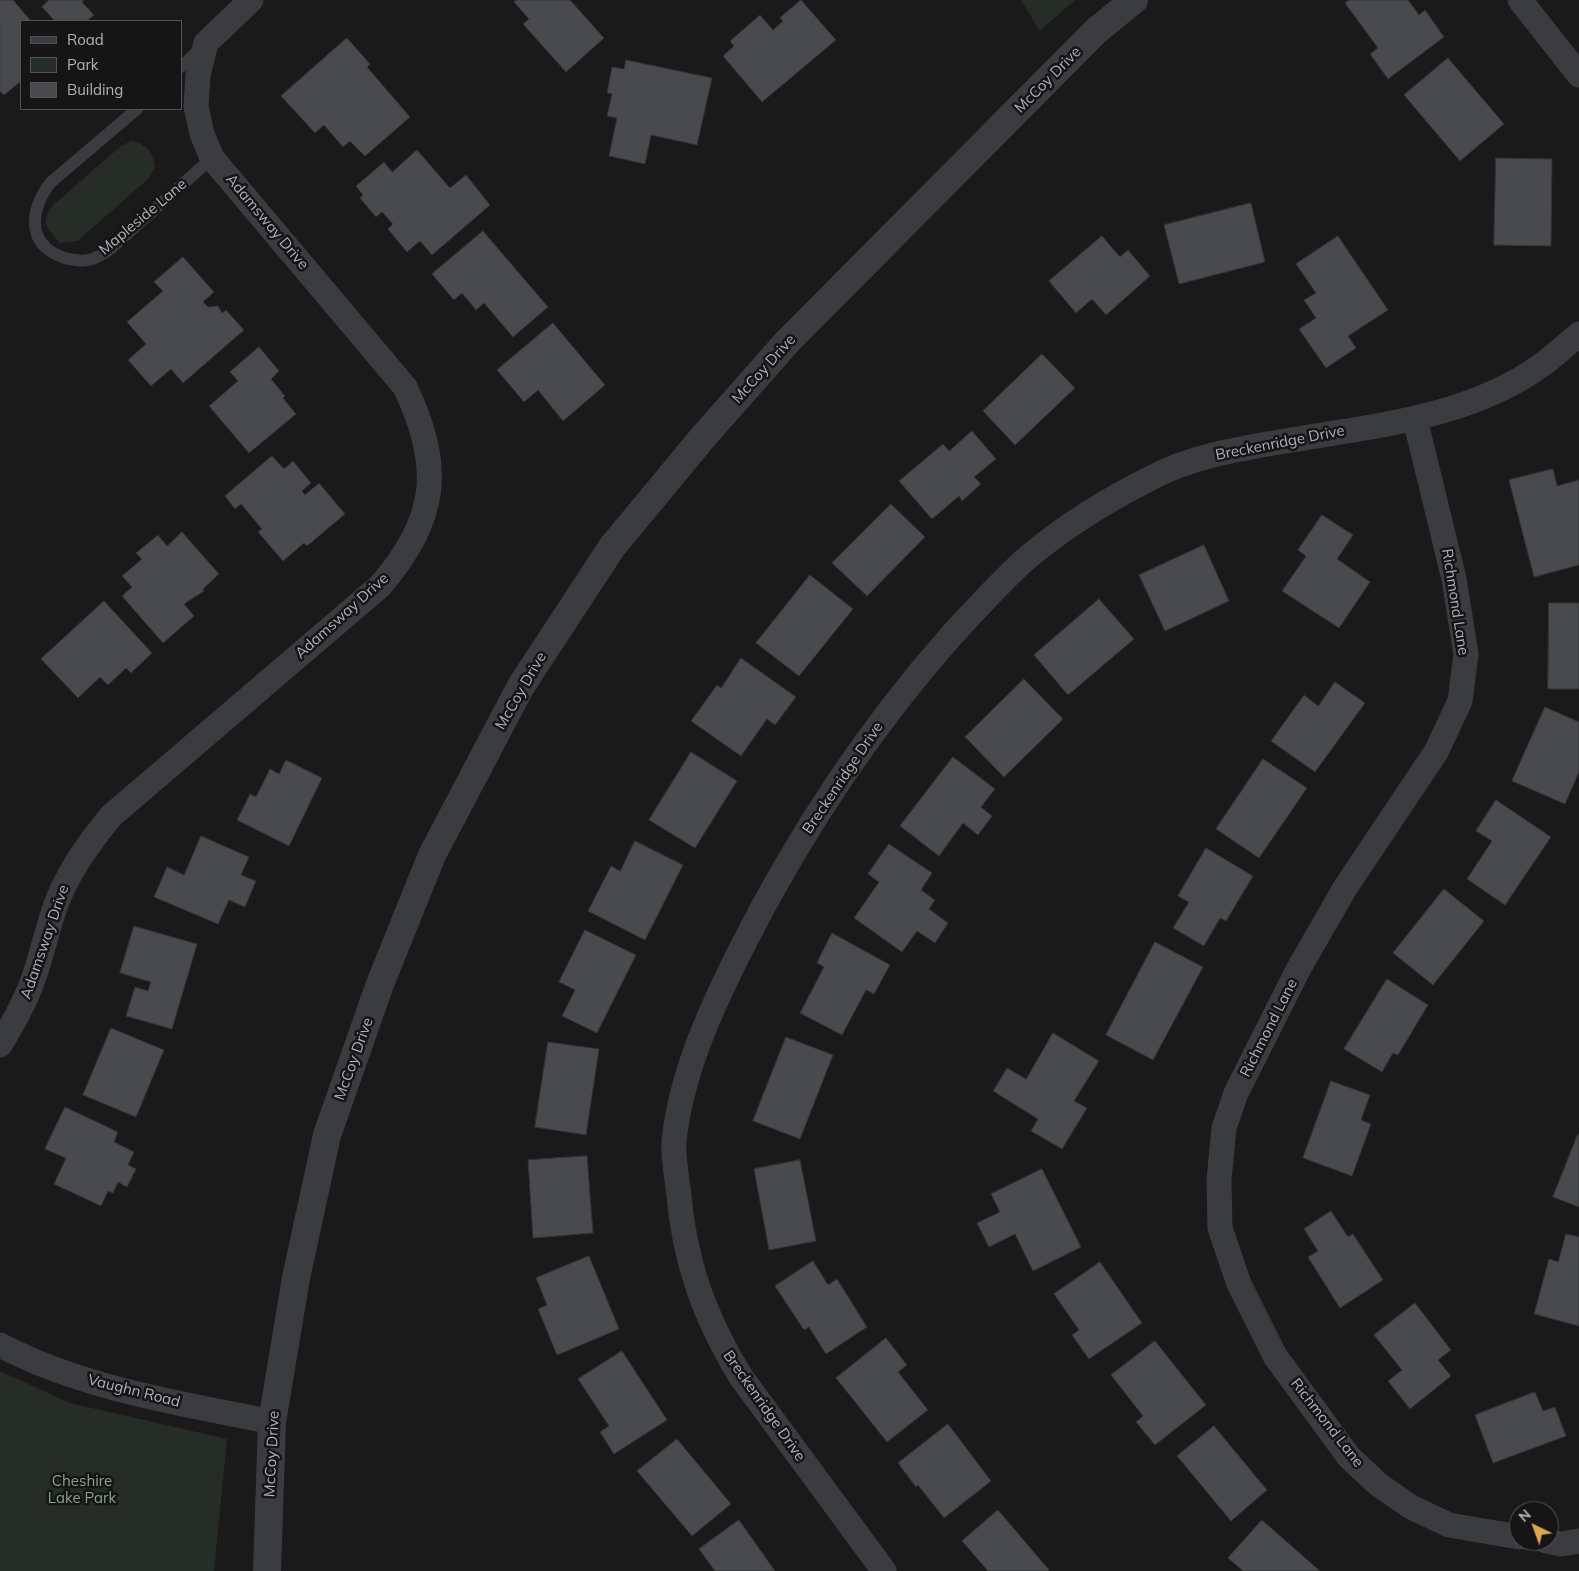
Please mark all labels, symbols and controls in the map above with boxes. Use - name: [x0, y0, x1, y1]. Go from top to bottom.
- legend: [20, 20, 182, 110]
- text: Road: [67, 30, 104, 49]
- street label: McCoy Drive: [1011, 43, 1085, 117]
- text: Park: [67, 55, 99, 74]
- text: Building: [67, 80, 123, 99]
- street label: Adamsway Drive: [222, 171, 312, 273]
- street label: Mapleside Lane: [96, 175, 190, 259]
- street label: McCoy Drive: [728, 331, 800, 407]
- street label: Breckenridge Drive: [1214, 422, 1346, 464]
- street label: Richmond Lane: [1438, 547, 1472, 657]
- street label: Adamsway Drive: [292, 569, 392, 663]
- street label: McCoy Drive: [492, 649, 550, 733]
- street label: Breckenridge Drive: [799, 719, 887, 837]
- street label: Adamsway Drive: [17, 883, 73, 1001]
- street label: Richmond Lane: [1237, 976, 1301, 1080]
- street label: McCoy Drive: [331, 1015, 377, 1103]
- street label: Breckenridge Drive: [719, 1347, 809, 1465]
- street label: Vaughn Road: [86, 1371, 182, 1411]
- street label: Richmond Lane: [1287, 1375, 1367, 1471]
- street label: McCoy Drive: [261, 1410, 283, 1498]
- park label: Cheshire Lake Park: [48, 1472, 116, 1507]
- north arrow: [1509, 1501, 1559, 1551]
- text: N: [1515, 1505, 1535, 1526]

